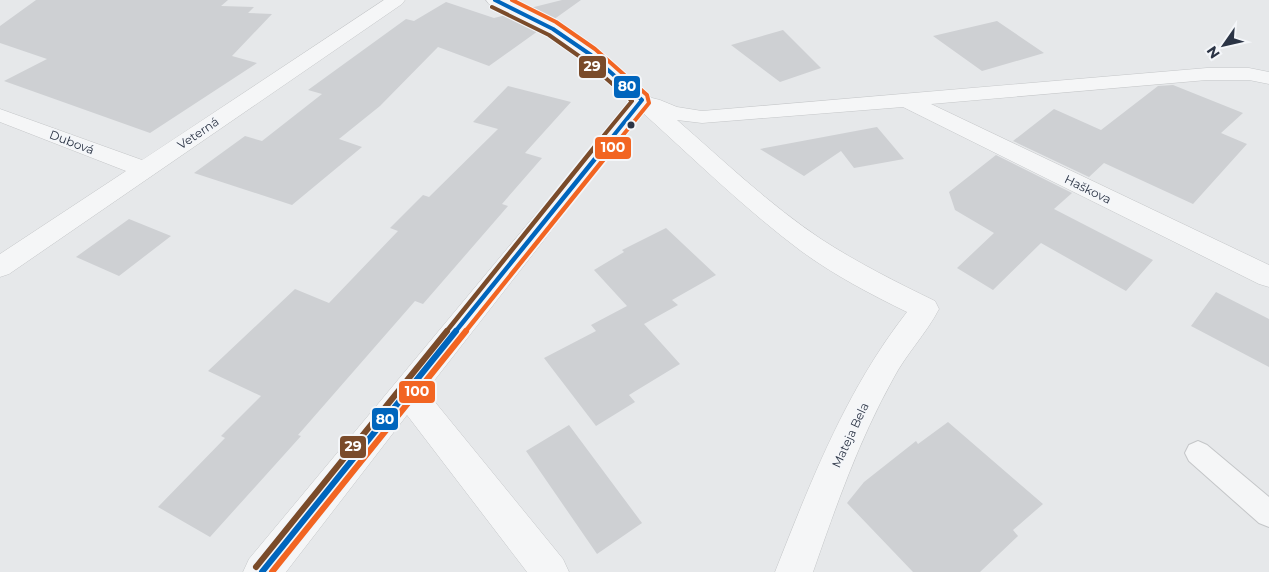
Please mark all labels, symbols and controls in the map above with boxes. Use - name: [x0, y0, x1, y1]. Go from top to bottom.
- north arrow: [1199, 20, 1249, 70]
- text: N: [1203, 43, 1224, 62]
- line badge: 29: [578, 55, 607, 79]
- text: 29: [583, 57, 601, 75]
- line badge: 80: [613, 75, 641, 99]
- text: 80: [618, 77, 636, 95]
- street label: Veterná: [174, 114, 222, 152]
- unlabelled marker: [626, 120, 636, 130]
- street label: Dubová: [47, 127, 97, 157]
- line badge: 100: [594, 136, 632, 160]
- text: 100: [601, 138, 625, 156]
- street label: Haškova: [1062, 171, 1114, 207]
- line badge: 100: [398, 380, 436, 404]
- text: 100: [405, 382, 429, 400]
- street label: Mateja Bela: [828, 400, 872, 470]
- line badge: 80: [371, 407, 399, 431]
- text: 80: [376, 410, 394, 428]
- line badge: 29: [339, 435, 367, 459]
- text: 29: [344, 437, 362, 455]

